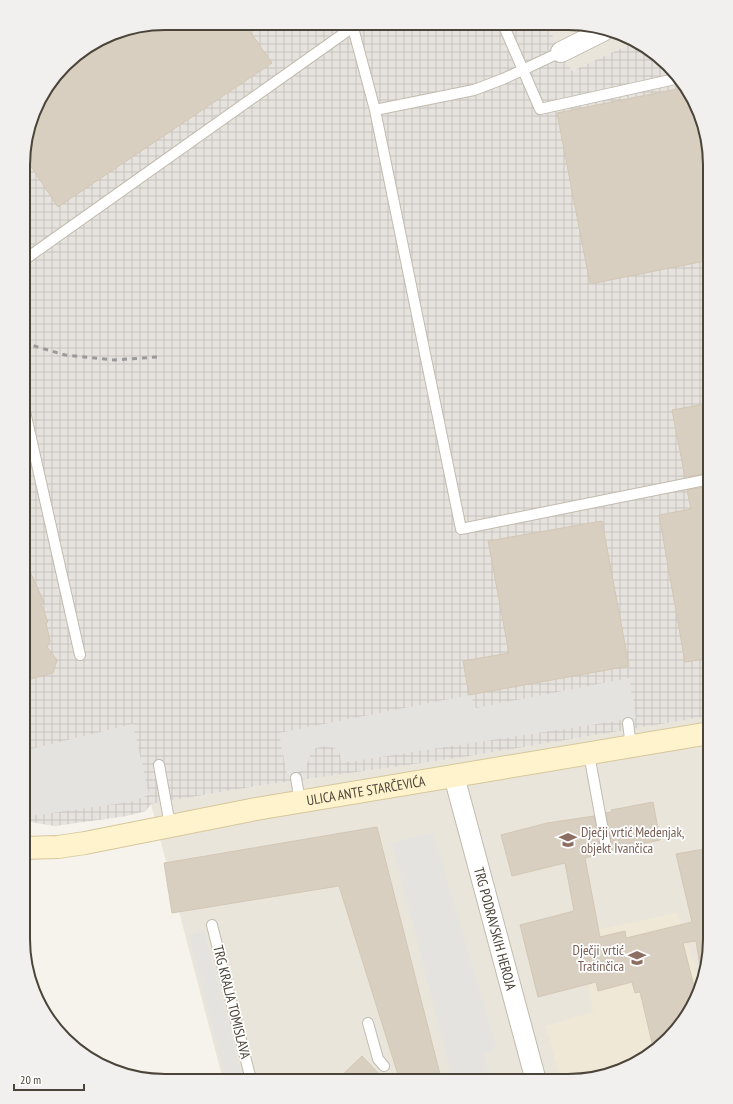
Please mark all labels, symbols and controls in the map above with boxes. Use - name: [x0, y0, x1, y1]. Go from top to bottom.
- street label: ULICA ANTE STARČEVIĆA: [305, 772, 427, 809]
- place label: Dječji vrtić Medenjak, objekt Ivančica: [581, 823, 685, 857]
- school or university icon: Dječji vrtić Medenjak, objekt Ivančica: [558, 830, 578, 850]
- street label: TRG PODRAVSKIH HEROJA: [470, 865, 520, 992]
- place label: Dječji vrtić Tratinčica: [573, 941, 624, 975]
- street label: TRG KRALJA TOMISLAVA: [209, 943, 255, 1061]
- school or university icon: Dječji vrtić Tratinčica: [627, 948, 647, 968]
- scale bar: [14, 1066, 84, 1092]
- text: 20 m: [20, 1072, 41, 1087]

